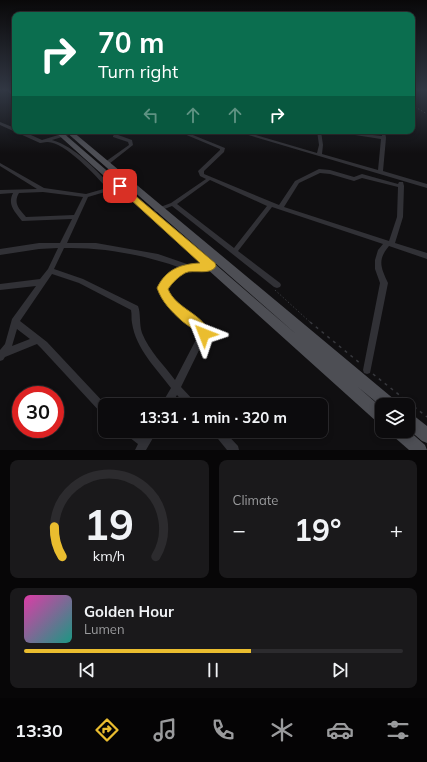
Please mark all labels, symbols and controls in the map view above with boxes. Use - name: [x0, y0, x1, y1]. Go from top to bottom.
- text: 70 m: [98, 25, 164, 60]
- icon: right: [32, 28, 84, 80]
- text: Turn right: [98, 60, 178, 83]
- icon: left: [140, 104, 162, 126]
- icon: ahead: [182, 104, 204, 126]
- icon: ahead: [224, 104, 246, 126]
- icon: right: [266, 104, 288, 126]
- pin: [103, 169, 137, 203]
- icon: arrive: [109, 175, 131, 197]
- position arrow: [183, 313, 225, 355]
- speed limit sign: 30: [12, 386, 64, 438]
- map controls: [375, 398, 415, 438]
- button: layers: [375, 398, 415, 438]
- text: 13:31 · 1 min · 320 m: [139, 408, 287, 427]
- text: Climate: [233, 492, 278, 508]
- text: 19: [84, 498, 134, 550]
- text: 19°: [294, 511, 341, 549]
- text: −: [233, 516, 246, 544]
- text: +: [390, 516, 403, 544]
- text: km/h: [93, 547, 125, 565]
- text: Golden Hour: [84, 602, 174, 621]
- text: Lumen: [84, 621, 125, 637]
- icon: previous: [76, 659, 98, 681]
- icon: pause: [202, 659, 224, 681]
- icon: next: [329, 659, 351, 681]
- icon: directions: [93, 716, 121, 744]
- icon: music: [151, 716, 179, 744]
- icon: phone: [209, 716, 237, 744]
- icon: climate: [268, 716, 296, 744]
- icon: car: [326, 716, 354, 744]
- icon: filters: [384, 716, 412, 744]
- text: 13:30: [15, 719, 63, 742]

